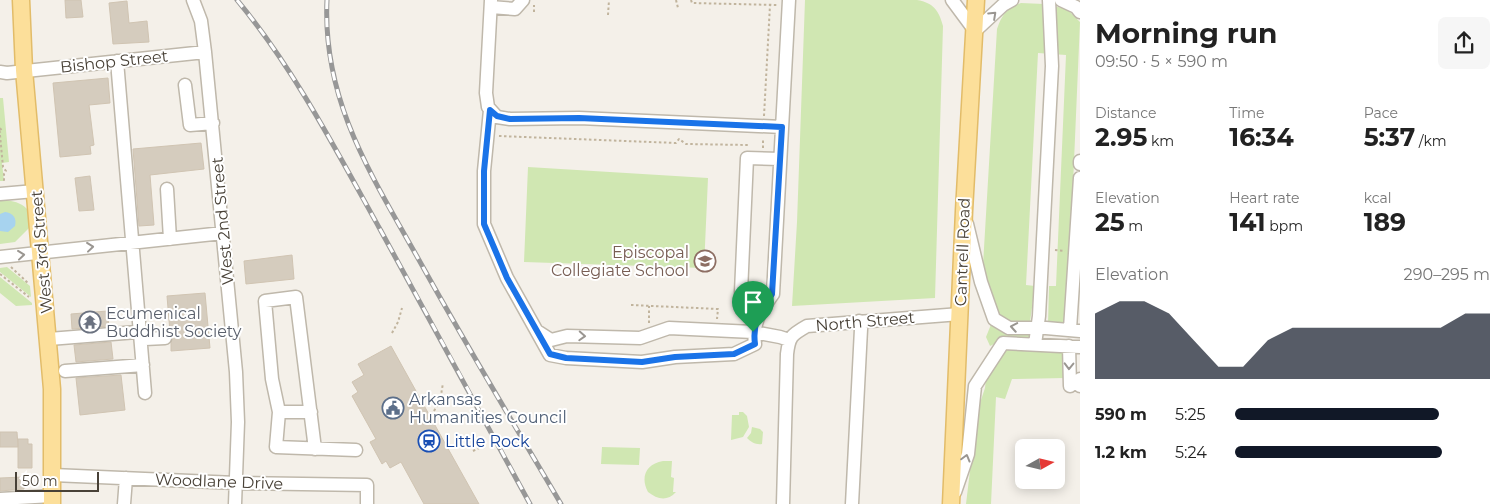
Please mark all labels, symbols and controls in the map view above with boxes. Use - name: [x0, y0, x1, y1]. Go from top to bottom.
- one-way arrow: [987, 12, 996, 21]
- text: Morning run: [1095, 16, 1277, 50]
- button: share: [1438, 17, 1490, 69]
- street label: Bishop Street: [59, 46, 169, 77]
- text: 09:50 · 5 × 590 m: [1095, 52, 1228, 71]
- text: Distance: [1095, 104, 1157, 122]
- text: Time: [1229, 104, 1264, 122]
- text: Pace: [1364, 104, 1398, 122]
- text: 2.95: [1095, 122, 1147, 152]
- text: 16:34: [1229, 122, 1294, 152]
- text: 5:37: [1364, 122, 1415, 152]
- text: km: [1147, 132, 1174, 150]
- text: /km: [1415, 132, 1447, 150]
- street label: West 2nd Street: [207, 156, 238, 286]
- street label: West 3rd Street: [27, 189, 56, 314]
- text: Elevation: [1095, 189, 1160, 207]
- text: Heart rate: [1229, 189, 1300, 207]
- text: kcal: [1364, 189, 1392, 207]
- street label: Cantrell Road: [951, 197, 974, 307]
- text: 25: [1095, 207, 1125, 237]
- text: 141: [1229, 207, 1266, 237]
- text: 189: [1364, 207, 1406, 237]
- text: m: [1125, 217, 1143, 235]
- text: bpm: [1266, 217, 1303, 235]
- one-way arrow: [86, 242, 94, 253]
- place label: Episcopal Collegiate School: [551, 243, 689, 280]
- school or university icon: Episcopal Collegiate School: [693, 249, 717, 273]
- one-way arrow: [17, 250, 25, 261]
- text: Elevation: [1095, 265, 1169, 284]
- text: 290–295 m: [1404, 265, 1490, 284]
- pin: [732, 281, 774, 332]
- icon: arrive: [739, 288, 767, 316]
- place label: Ecumenical Buddhist Society: [106, 304, 242, 341]
- street label: North Street: [815, 308, 916, 335]
- temple icon: Ecumenical Buddhist Society: [78, 310, 102, 334]
- one-way arrow: [1010, 323, 1019, 333]
- one-way arrow: [578, 331, 586, 342]
- one-way arrow: [1063, 362, 1074, 370]
- place label: Arkansas Humanities Council: [409, 390, 567, 427]
- public building icon: Arkansas Humanities Council: [381, 396, 405, 420]
- text: 590 m: [1095, 405, 1147, 424]
- text: 5:25: [1175, 405, 1206, 424]
- station icon: Little Rock: [417, 429, 441, 453]
- place label: Little Rock: [445, 432, 530, 451]
- north arrow: [1015, 439, 1065, 489]
- map controls: [1015, 439, 1065, 489]
- text: 1.2 km: [1095, 443, 1147, 462]
- text: 5:24: [1175, 443, 1207, 462]
- one-way arrow: [960, 453, 971, 462]
- scale bar: [15, 469, 99, 492]
- street label: Woodlane Drive: [155, 470, 283, 493]
- text: 50 m: [22, 472, 58, 490]

